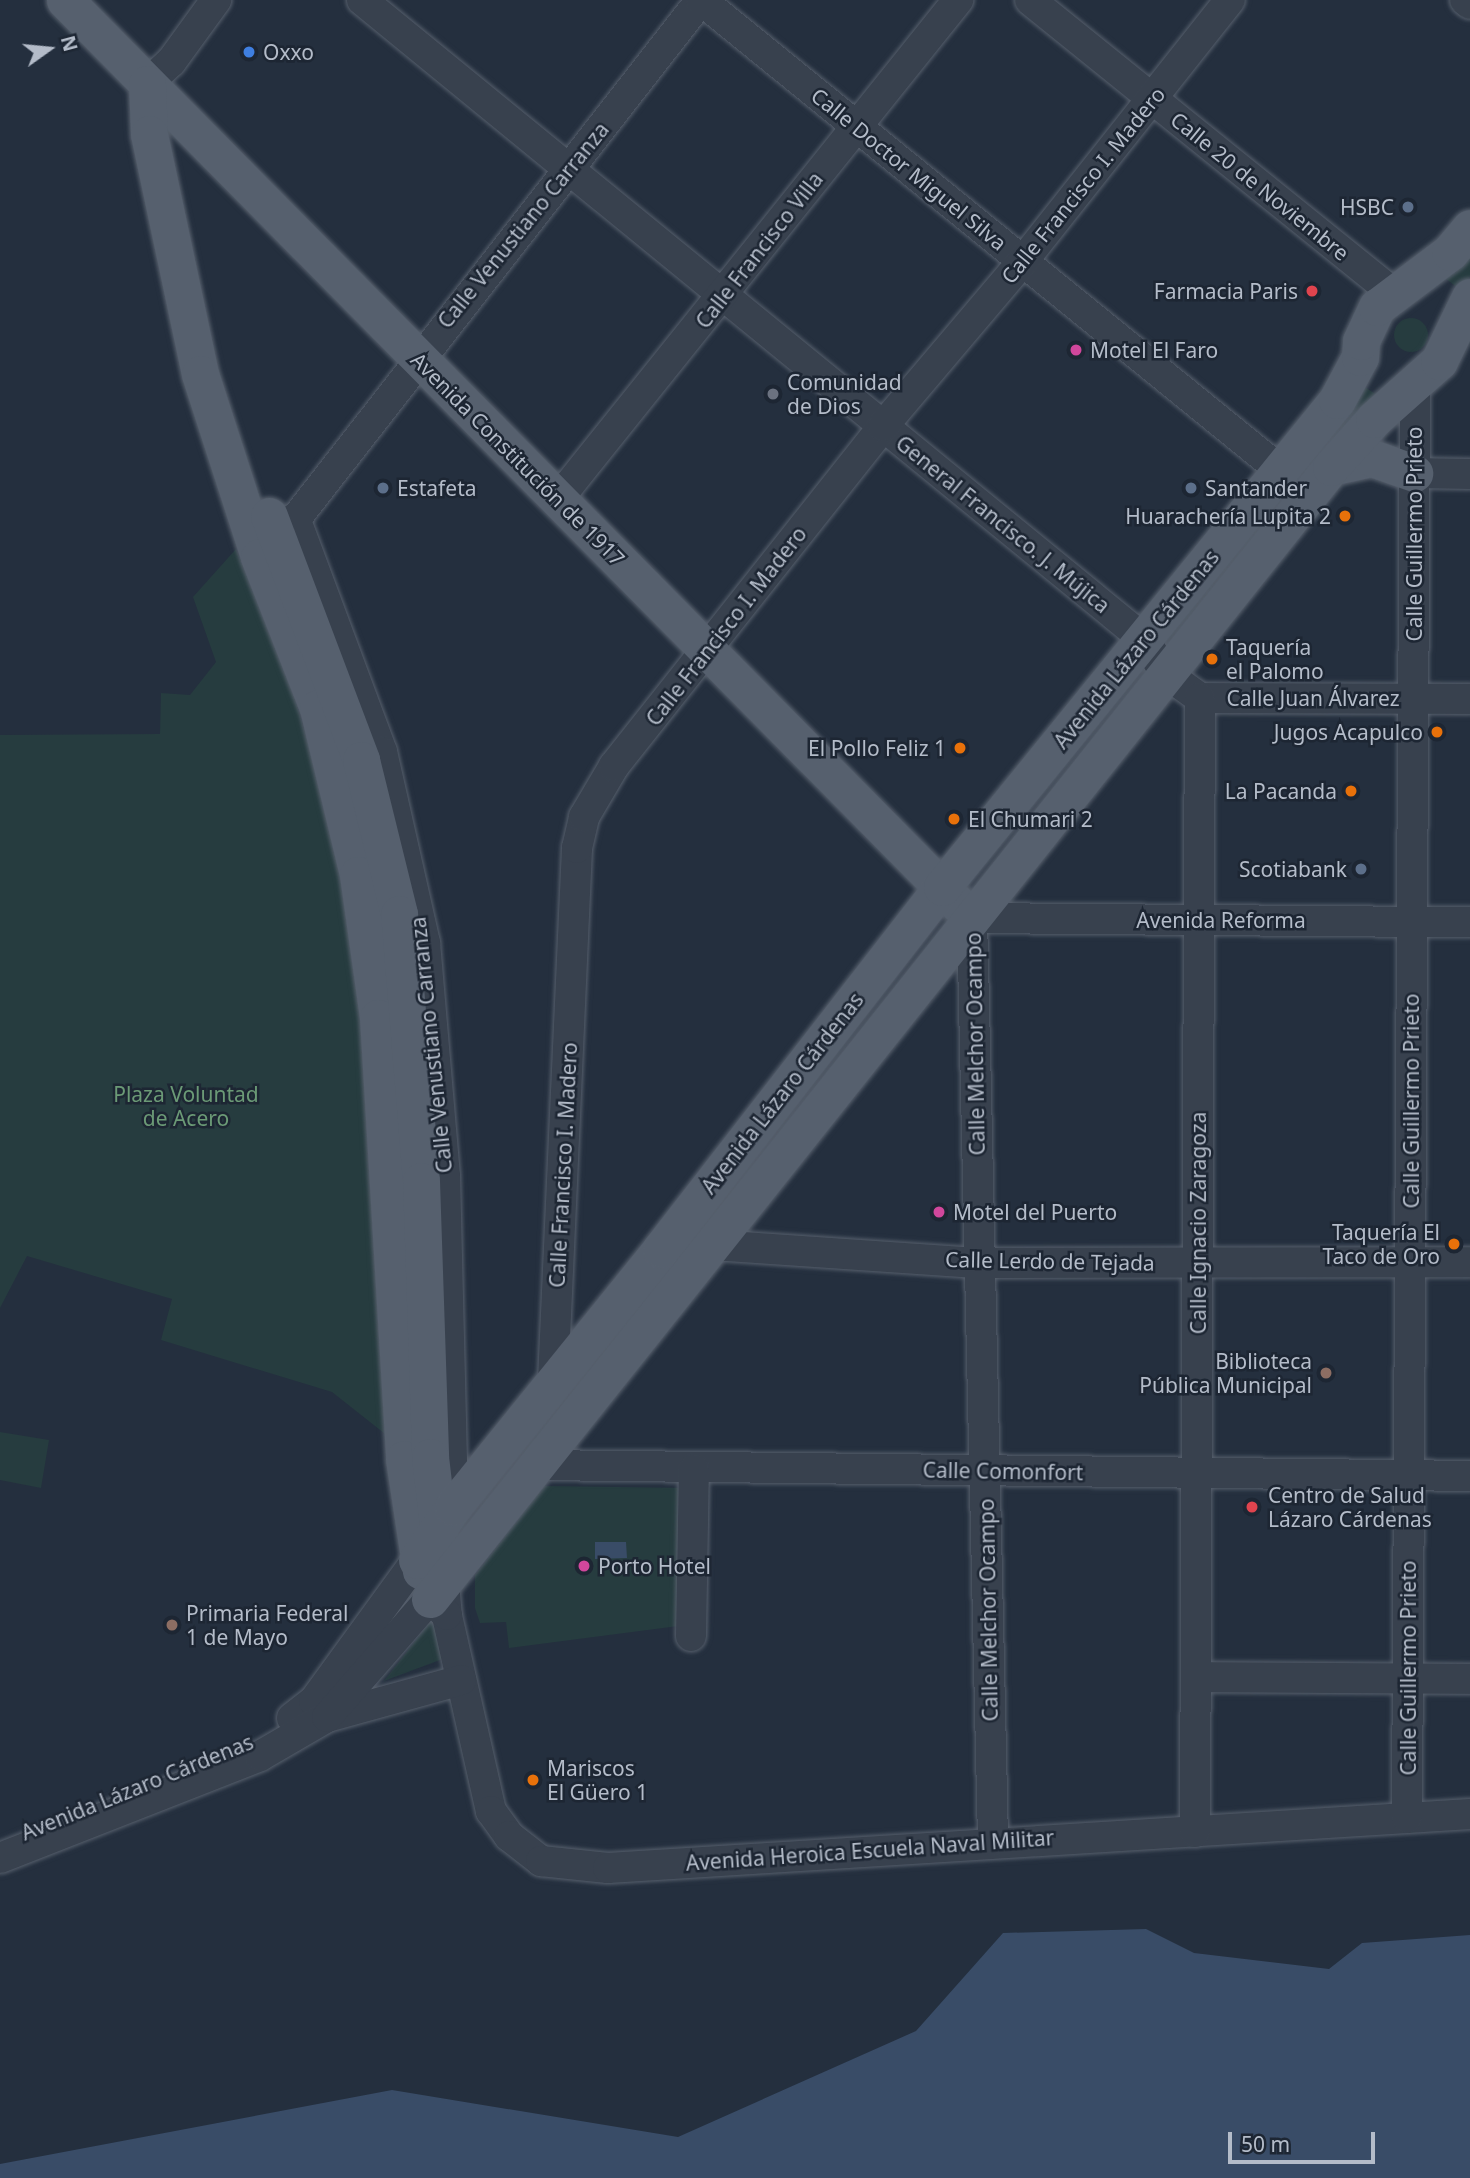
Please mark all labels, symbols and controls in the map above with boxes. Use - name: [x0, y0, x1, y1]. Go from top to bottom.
- north arrow: [14, 14, 84, 84]
- text: N: [55, 33, 84, 54]
- place label: Oxxo: [263, 39, 314, 65]
- marker: Oxxo: [241, 44, 257, 60]
- street label: Calle Francisco I. Madero: [996, 82, 1170, 288]
- street label: Calle Doctor Miguel Silva: [806, 83, 1012, 255]
- street label: Calle 20 de Noviembre: [1166, 106, 1354, 266]
- street label: Calle Venustiano Carranza: [432, 117, 614, 333]
- street label: Calle Francisco Villa: [690, 167, 828, 333]
- place label: HSBC: [1340, 194, 1394, 220]
- marker: HSBC: [1400, 199, 1416, 215]
- place label: Farmacia Paris: [1154, 278, 1298, 304]
- marker: Farmacia Paris: [1304, 283, 1320, 299]
- place label: Motel El Faro: [1090, 337, 1218, 363]
- marker: Motel El Faro: [1068, 342, 1084, 358]
- street label: Avenida Constitución de 1917: [406, 347, 630, 571]
- place label: Comunidad de Dios: [787, 369, 902, 419]
- marker: Comunidad de Dios: [765, 386, 781, 402]
- street label: Calle Guillermo Prieto: [1401, 427, 1427, 641]
- street label: General Francisco. J. Mújica: [891, 430, 1115, 618]
- place label: Estafeta: [397, 475, 477, 501]
- place label: Santander: [1205, 475, 1307, 501]
- marker: Estafeta: [375, 480, 391, 496]
- marker: Santander: [1183, 480, 1199, 496]
- place label: Huarachería Lupita 2: [1125, 503, 1331, 529]
- marker: Huarachería Lupita 2: [1337, 508, 1353, 524]
- street label: Calle Francisco I. Madero: [640, 521, 812, 731]
- street label: Avenida Lázaro Cárdenas: [1048, 545, 1224, 753]
- place label: Taquería el Palomo: [1226, 634, 1324, 684]
- marker: Taquería el Palomo: [1204, 651, 1220, 667]
- street label: Calle Juan Álvarez: [1226, 685, 1400, 711]
- place label: Jugos Acapulco: [1274, 719, 1423, 745]
- marker: Jugos Acapulco: [1429, 724, 1445, 740]
- place label: El Pollo Feliz 1: [808, 735, 946, 761]
- marker: El Pollo Feliz 1: [952, 740, 968, 756]
- place label: La Pacanda: [1225, 778, 1337, 804]
- marker: La Pacanda: [1343, 783, 1359, 799]
- place label: El Chumari 2: [968, 806, 1093, 832]
- marker: El Chumari 2: [946, 811, 962, 827]
- place label: Scotiabank: [1239, 856, 1347, 882]
- marker: Scotiabank: [1353, 861, 1369, 877]
- street label: Avenida Reforma: [1136, 907, 1306, 933]
- street label: Calle Venustiano Carranza: [405, 916, 457, 1174]
- street label: Calle Melchor Ocampo: [960, 932, 990, 1156]
- street label: Avenida Lázaro Cárdenas: [696, 987, 868, 1199]
- street label: Calle Guillermo Prieto: [1398, 994, 1424, 1208]
- street label: Calle Francisco I. Madero: [544, 1042, 582, 1288]
- park label: Plaza Voluntad de Acero: [113, 1081, 259, 1131]
- street label: Calle Ignacio Zaragoza: [1185, 1112, 1211, 1334]
- place label: Motel del Puerto: [953, 1199, 1117, 1225]
- marker: Motel del Puerto: [931, 1204, 947, 1220]
- place label: Taquería El Taco de Oro: [1322, 1219, 1440, 1269]
- marker: Taquería El Taco de Oro: [1446, 1236, 1462, 1252]
- street label: Calle Lerdo de Tejada: [945, 1247, 1155, 1275]
- place label: Biblioteca Pública Municipal: [1139, 1348, 1312, 1398]
- marker: Biblioteca Pública Municipal: [1318, 1365, 1334, 1381]
- street label: Calle Comonfort: [922, 1457, 1084, 1485]
- place label: Centro de Salud Lázaro Cárdenas: [1268, 1482, 1432, 1532]
- marker: Centro de Salud Lázaro Cárdenas: [1242, 1497, 1262, 1517]
- street label: Calle Melchor Ocampo: [973, 1498, 1003, 1722]
- place label: Porto Hotel: [598, 1553, 711, 1579]
- marker: Porto Hotel: [576, 1558, 592, 1574]
- street label: Calle Guillermo Prieto: [1395, 1561, 1421, 1775]
- place label: Primaria Federal 1 de Mayo: [186, 1600, 348, 1650]
- marker: Primaria Federal 1 de Mayo: [164, 1617, 180, 1633]
- street label: Avenida Lázaro Cárdenas: [17, 1729, 257, 1845]
- place label: Mariscos El Güero 1: [547, 1755, 648, 1805]
- marker: Mariscos El Güero 1: [525, 1772, 541, 1788]
- street label: Avenida Heroica Escuela Naval Militar: [685, 1825, 1055, 1875]
- scale bar: [1232, 2118, 1379, 2162]
- text: 50 m: [1241, 2130, 1290, 2158]

